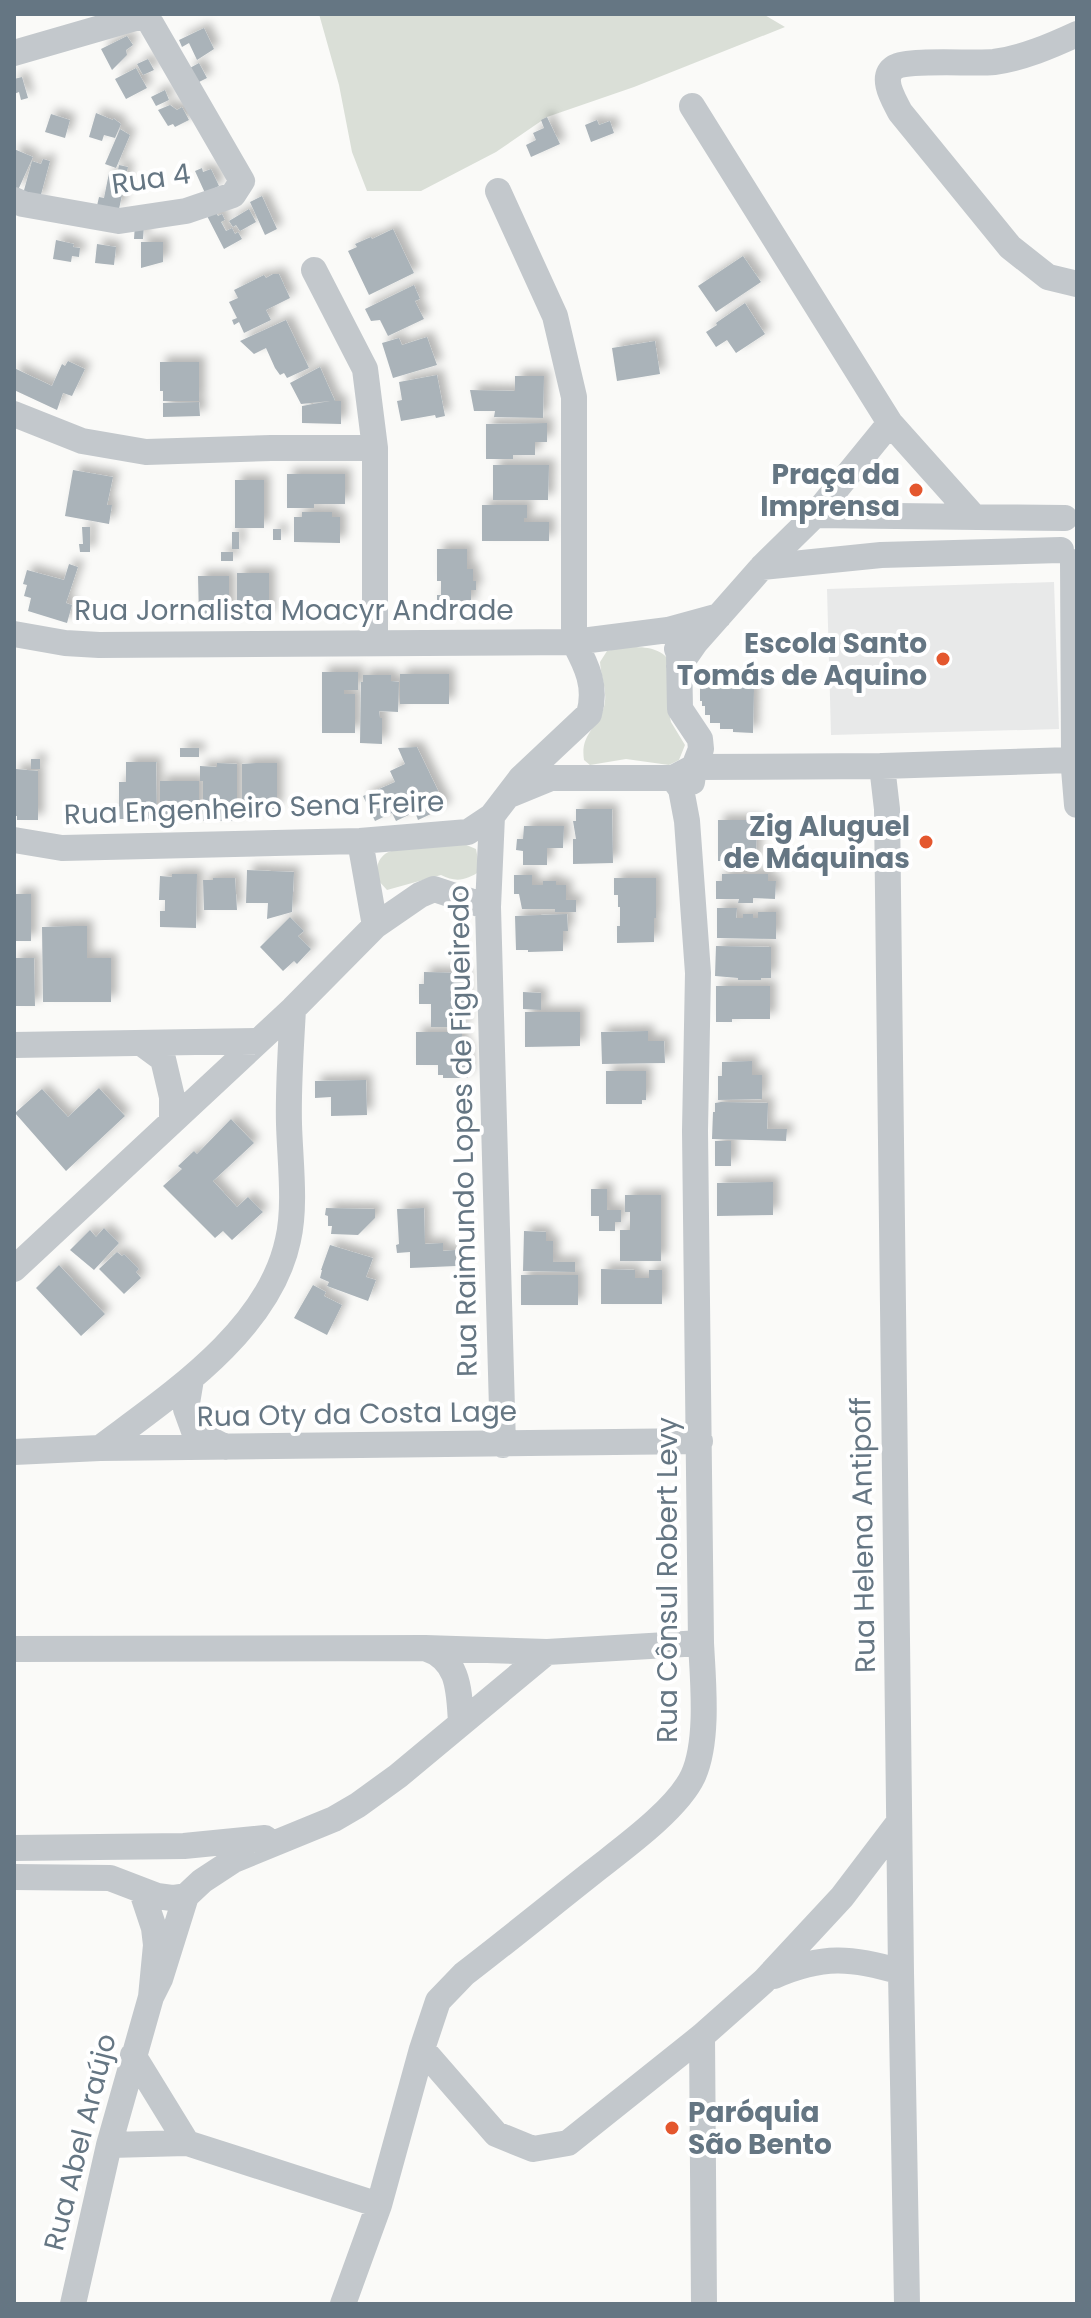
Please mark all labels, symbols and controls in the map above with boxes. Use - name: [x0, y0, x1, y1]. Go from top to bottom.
- street label: Rua 4: [109, 154, 193, 204]
- place label: Praça da Imprensa: [760, 455, 900, 526]
- marker: Praça da Imprensa: [907, 481, 925, 499]
- street label: Rua Jornalista Moacyr Andrade: [74, 591, 514, 630]
- place label: Escola Santo Tomás de Aquino: [677, 624, 927, 695]
- marker: Escola Santo Tomás de Aquino: [934, 650, 952, 668]
- street label: Rua Engenheiro Sena Freire: [63, 782, 445, 834]
- place label: Zig Aluguel de Máquinas: [723, 807, 910, 878]
- marker: Zig Aluguel de Máquinas: [917, 833, 935, 851]
- street label: Rua Raimundo Lopes de Figueiredo: [439, 885, 487, 1377]
- street label: Rua Oty da Costa Lage: [197, 1392, 517, 1436]
- street label: Rua Helena Antipoff: [841, 1397, 885, 1673]
- street label: Rua Cônsul Robert Levy: [648, 1417, 687, 1743]
- street label: Rua Abel Araújo: [34, 2030, 126, 2254]
- place label: Paróquia São Bento: [688, 2093, 832, 2164]
- marker: Paróquia São Bento: [663, 2119, 681, 2137]

